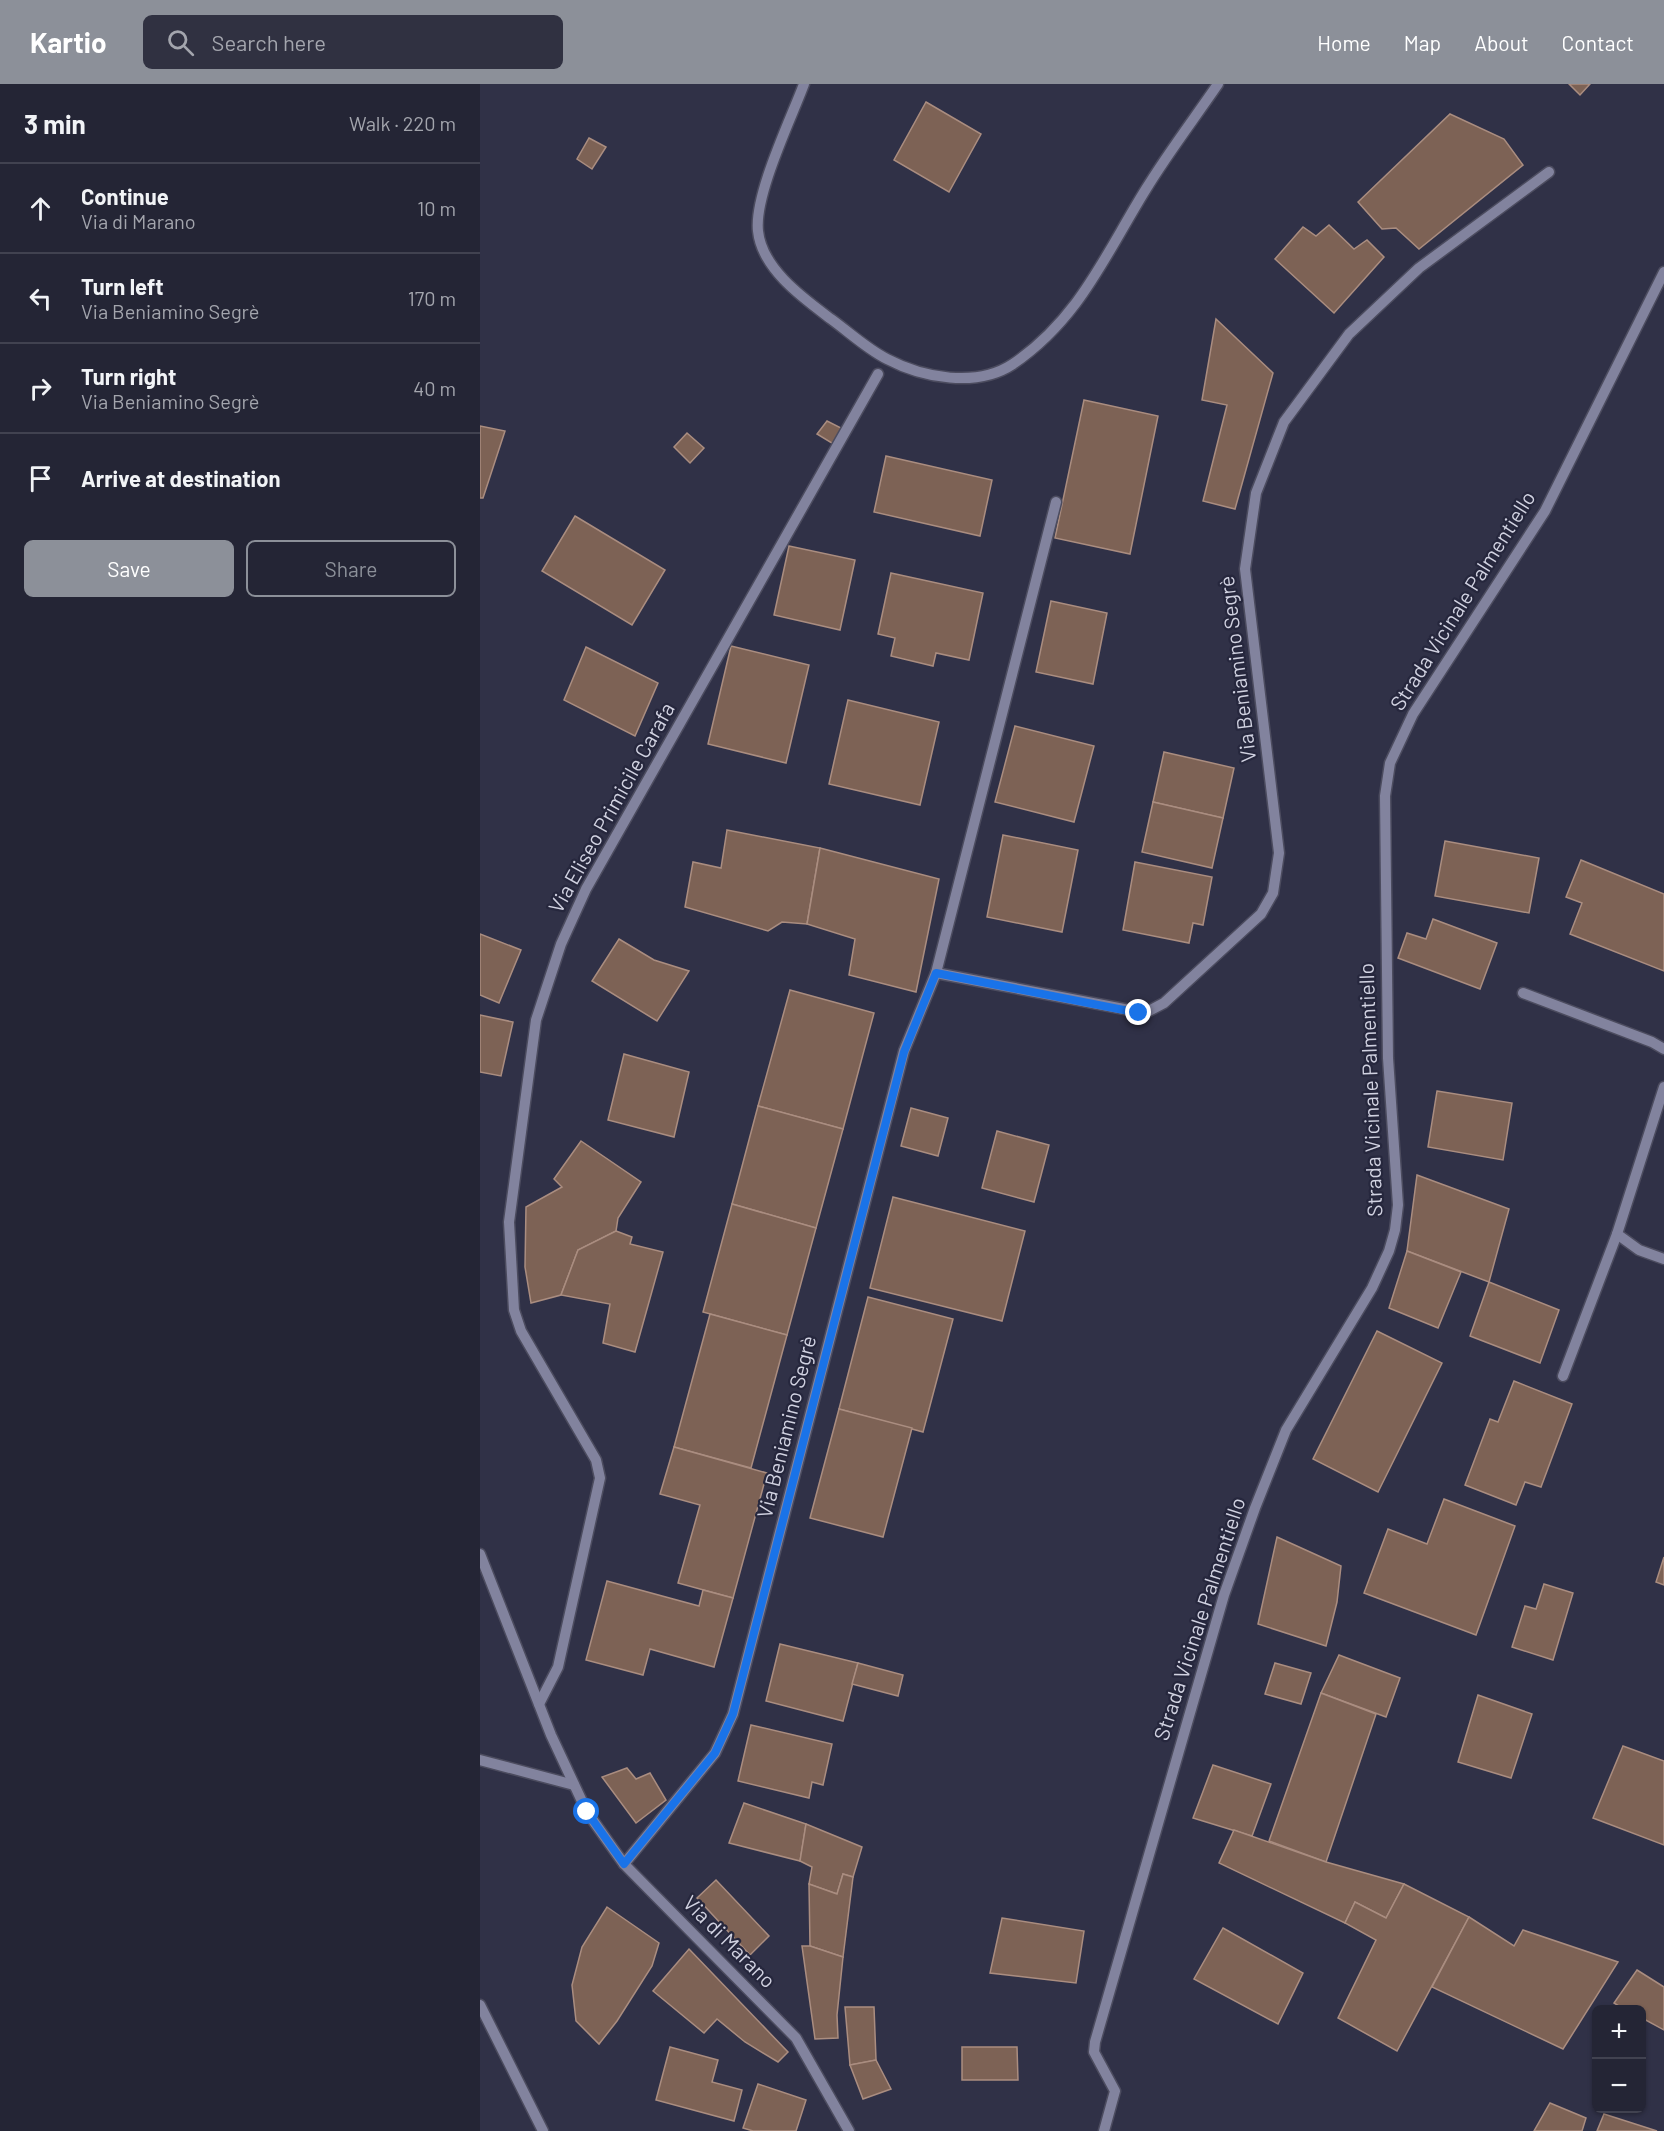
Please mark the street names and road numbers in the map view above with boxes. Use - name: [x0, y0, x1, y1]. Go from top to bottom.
- street label: Strada Vicinale Palmentiello: [1384, 486, 1540, 714]
- street label: Via Beniamino Segrè: [1213, 575, 1260, 764]
- street label: Via Eliseo Primicile Carafa: [542, 698, 679, 917]
- street label: Strada Vicinale Palmentiello: [1353, 963, 1386, 1217]
- street label: Via Beniamino Segrè: [751, 1333, 820, 1521]
- street label: Strada Vicinale Palmentiello: [1147, 1494, 1250, 1743]
- street label: Via di Marano: [679, 1890, 781, 1992]

